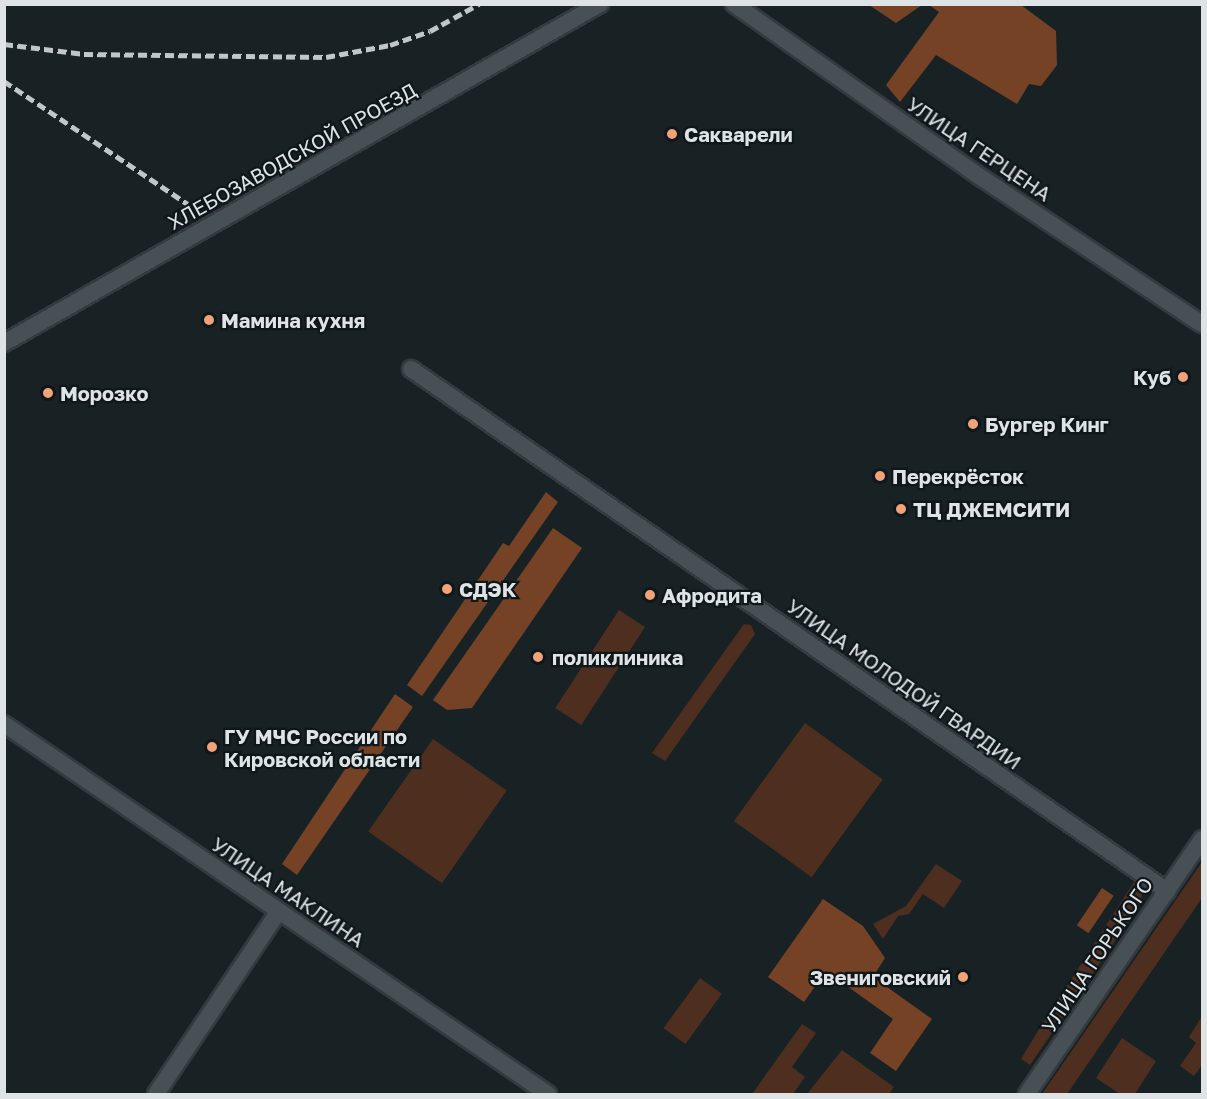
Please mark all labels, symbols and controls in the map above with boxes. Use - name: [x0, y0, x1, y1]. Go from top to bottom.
- street label: ХЛЕБОЗАВОДСКОЙ ПРОЕЗД: [164, 78, 420, 234]
- street label: УЛИЦА ГЕРЦЕНА: [902, 92, 1056, 206]
- place label: Сакварели: [684, 122, 793, 146]
- marker: Сакварели: [665, 127, 679, 141]
- place label: Мамина кухня: [221, 308, 365, 332]
- marker: Мамина кухня: [202, 313, 216, 327]
- place label: Куб: [1133, 365, 1171, 389]
- marker: Куб: [1176, 370, 1190, 384]
- place label: Морозко: [60, 381, 148, 405]
- marker: Морозко: [41, 386, 55, 400]
- place label: Бургер Кинг: [985, 412, 1109, 436]
- marker: Бургер Кинг: [966, 417, 980, 431]
- place label: Перекрёсток: [892, 464, 1024, 488]
- marker: Перекрёсток: [873, 469, 887, 483]
- place label: ТЦ ДЖЕМСИТИ: [913, 497, 1070, 521]
- marker: ТЦ ДЖЕМСИТИ: [894, 502, 908, 516]
- place label: СДЭК: [459, 577, 516, 601]
- marker: СДЭК: [440, 582, 454, 596]
- place label: Афродита: [662, 583, 762, 607]
- marker: Афродита: [643, 588, 657, 602]
- street label: УЛИЦА МОЛОДОЙ ГВАРДИИ: [782, 594, 1026, 774]
- place label: поликлиника: [552, 645, 683, 669]
- marker: поликлиника: [529, 648, 547, 666]
- place label: ГУ МЧС России по Кировской области: [224, 724, 420, 771]
- marker: ГУ МЧС России по Кировской области: [205, 740, 219, 754]
- street label: УЛИЦА МАКЛИНА: [207, 832, 369, 952]
- street label: УЛИЦА ГОРЬКОГО: [1036, 873, 1158, 1037]
- place label: Звениговский: [810, 965, 951, 989]
- marker: Звениговский: [956, 970, 970, 984]

